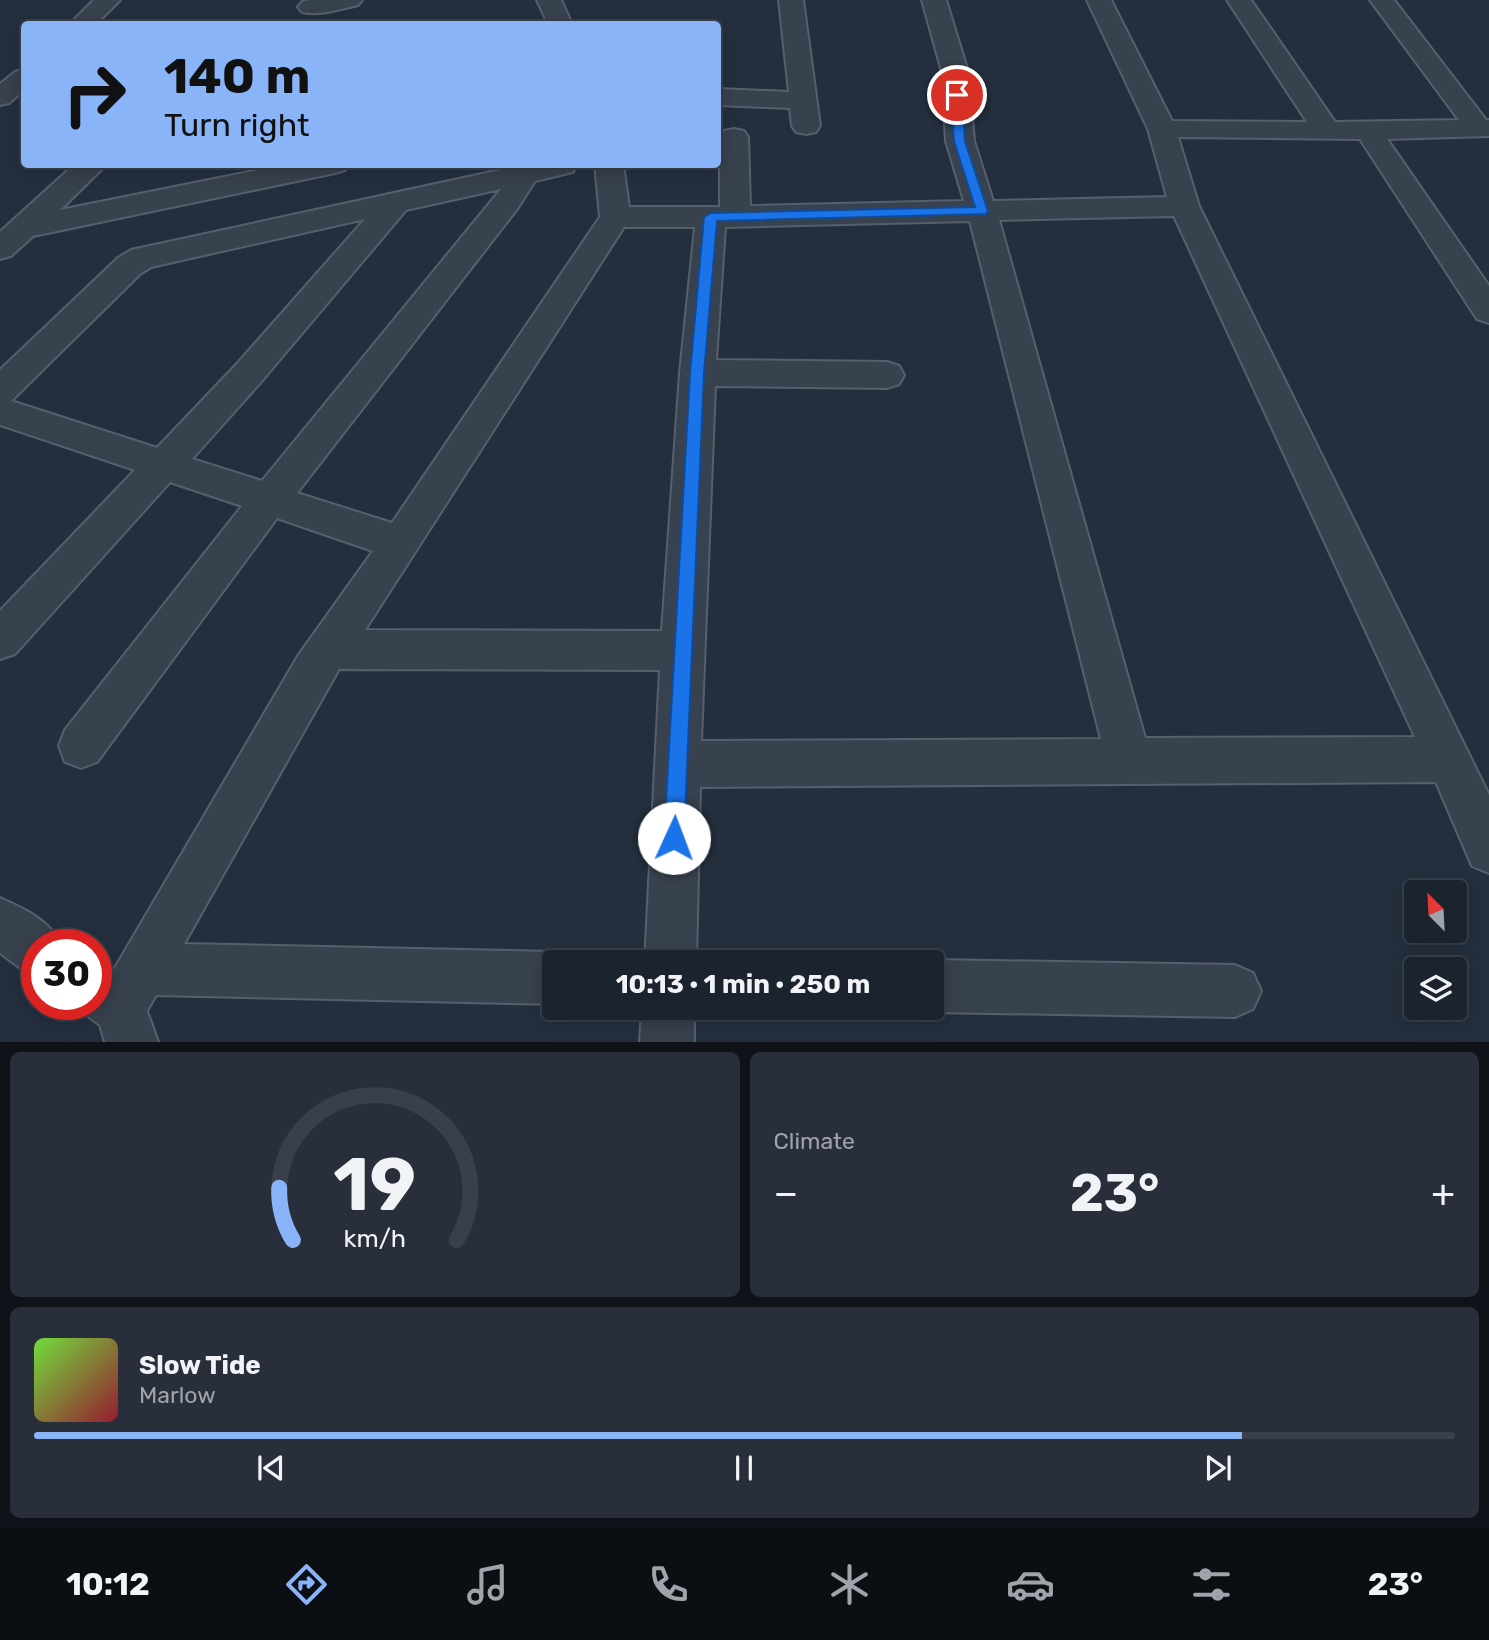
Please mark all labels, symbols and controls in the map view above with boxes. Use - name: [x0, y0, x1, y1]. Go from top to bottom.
- text: 140 m: [164, 47, 310, 105]
- icon: right: [49, 49, 140, 140]
- pin: [927, 65, 987, 125]
- icon: arrive: [938, 76, 976, 114]
- text: Turn right: [164, 106, 309, 144]
- position arrow: [637, 801, 711, 875]
- north arrow: [1404, 880, 1466, 943]
- map controls: [1404, 880, 1467, 1020]
- speed limit sign: 30: [21, 929, 112, 1020]
- button: layers: [1404, 957, 1467, 1020]
- text: 10:13 · 1 min · 250 m: [616, 969, 870, 1000]
- text: Climate: [774, 1127, 855, 1155]
- text: 19: [333, 1143, 416, 1229]
- text: 23°: [1070, 1162, 1159, 1224]
- text: −: [774, 1170, 798, 1216]
- text: +: [1431, 1170, 1455, 1216]
- text: km/h: [344, 1224, 406, 1253]
- text: Slow Tide: [139, 1350, 261, 1381]
- text: Marlow: [139, 1381, 216, 1409]
- icon: previous: [252, 1449, 290, 1487]
- icon: pause: [725, 1449, 763, 1487]
- icon: next: [1199, 1449, 1237, 1487]
- icon: directions: [282, 1560, 331, 1609]
- icon: music: [463, 1560, 512, 1609]
- icon: phone: [644, 1560, 693, 1609]
- icon: climate: [825, 1560, 874, 1609]
- icon: car: [1006, 1560, 1055, 1609]
- icon: filters: [1187, 1560, 1236, 1609]
- text: 10:12: [66, 1565, 150, 1603]
- text: 23°: [1368, 1565, 1423, 1603]

